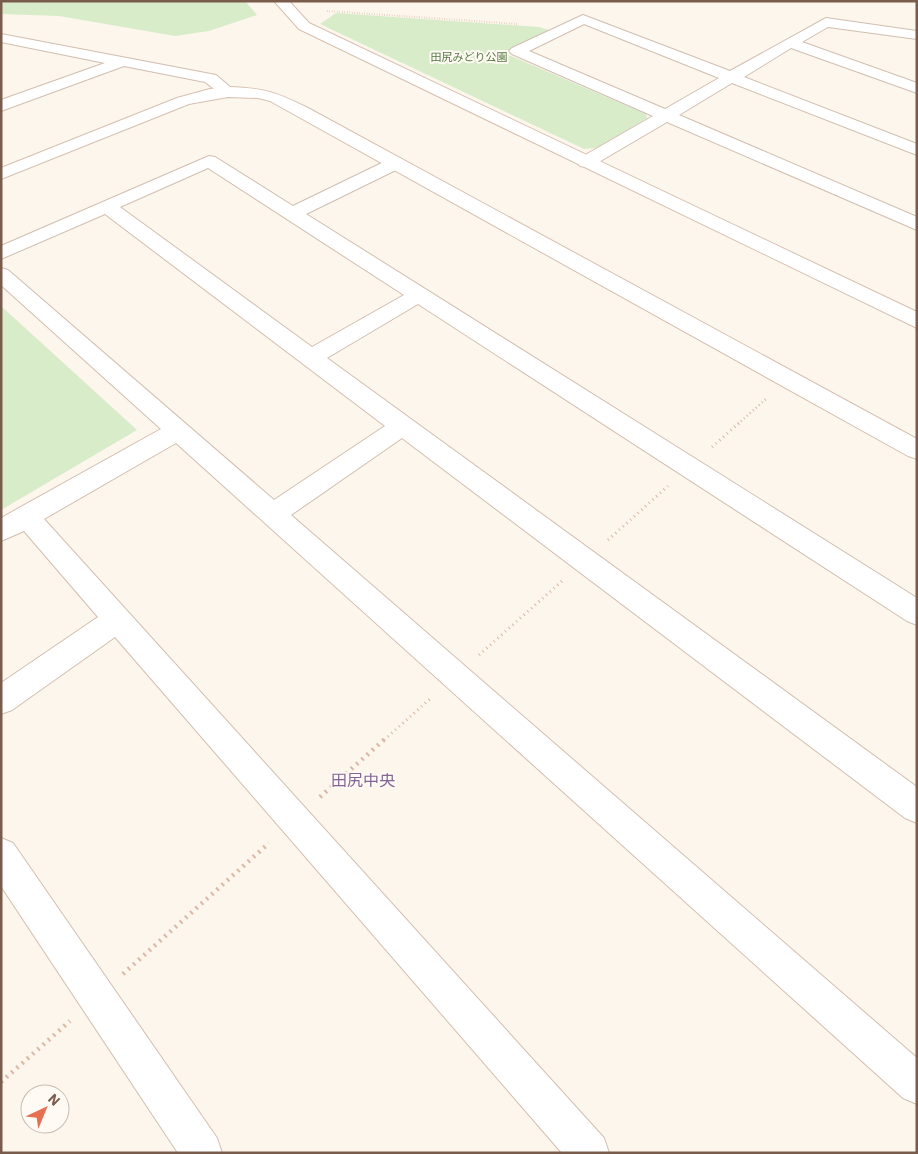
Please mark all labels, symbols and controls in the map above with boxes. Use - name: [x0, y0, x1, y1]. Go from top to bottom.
- park label: 田尻みどり公園: [431, 50, 508, 64]
- district label: 田尻中央: [331, 770, 395, 790]
- north arrow: [20, 1084, 70, 1134]
- text: N: [44, 1090, 64, 1110]

